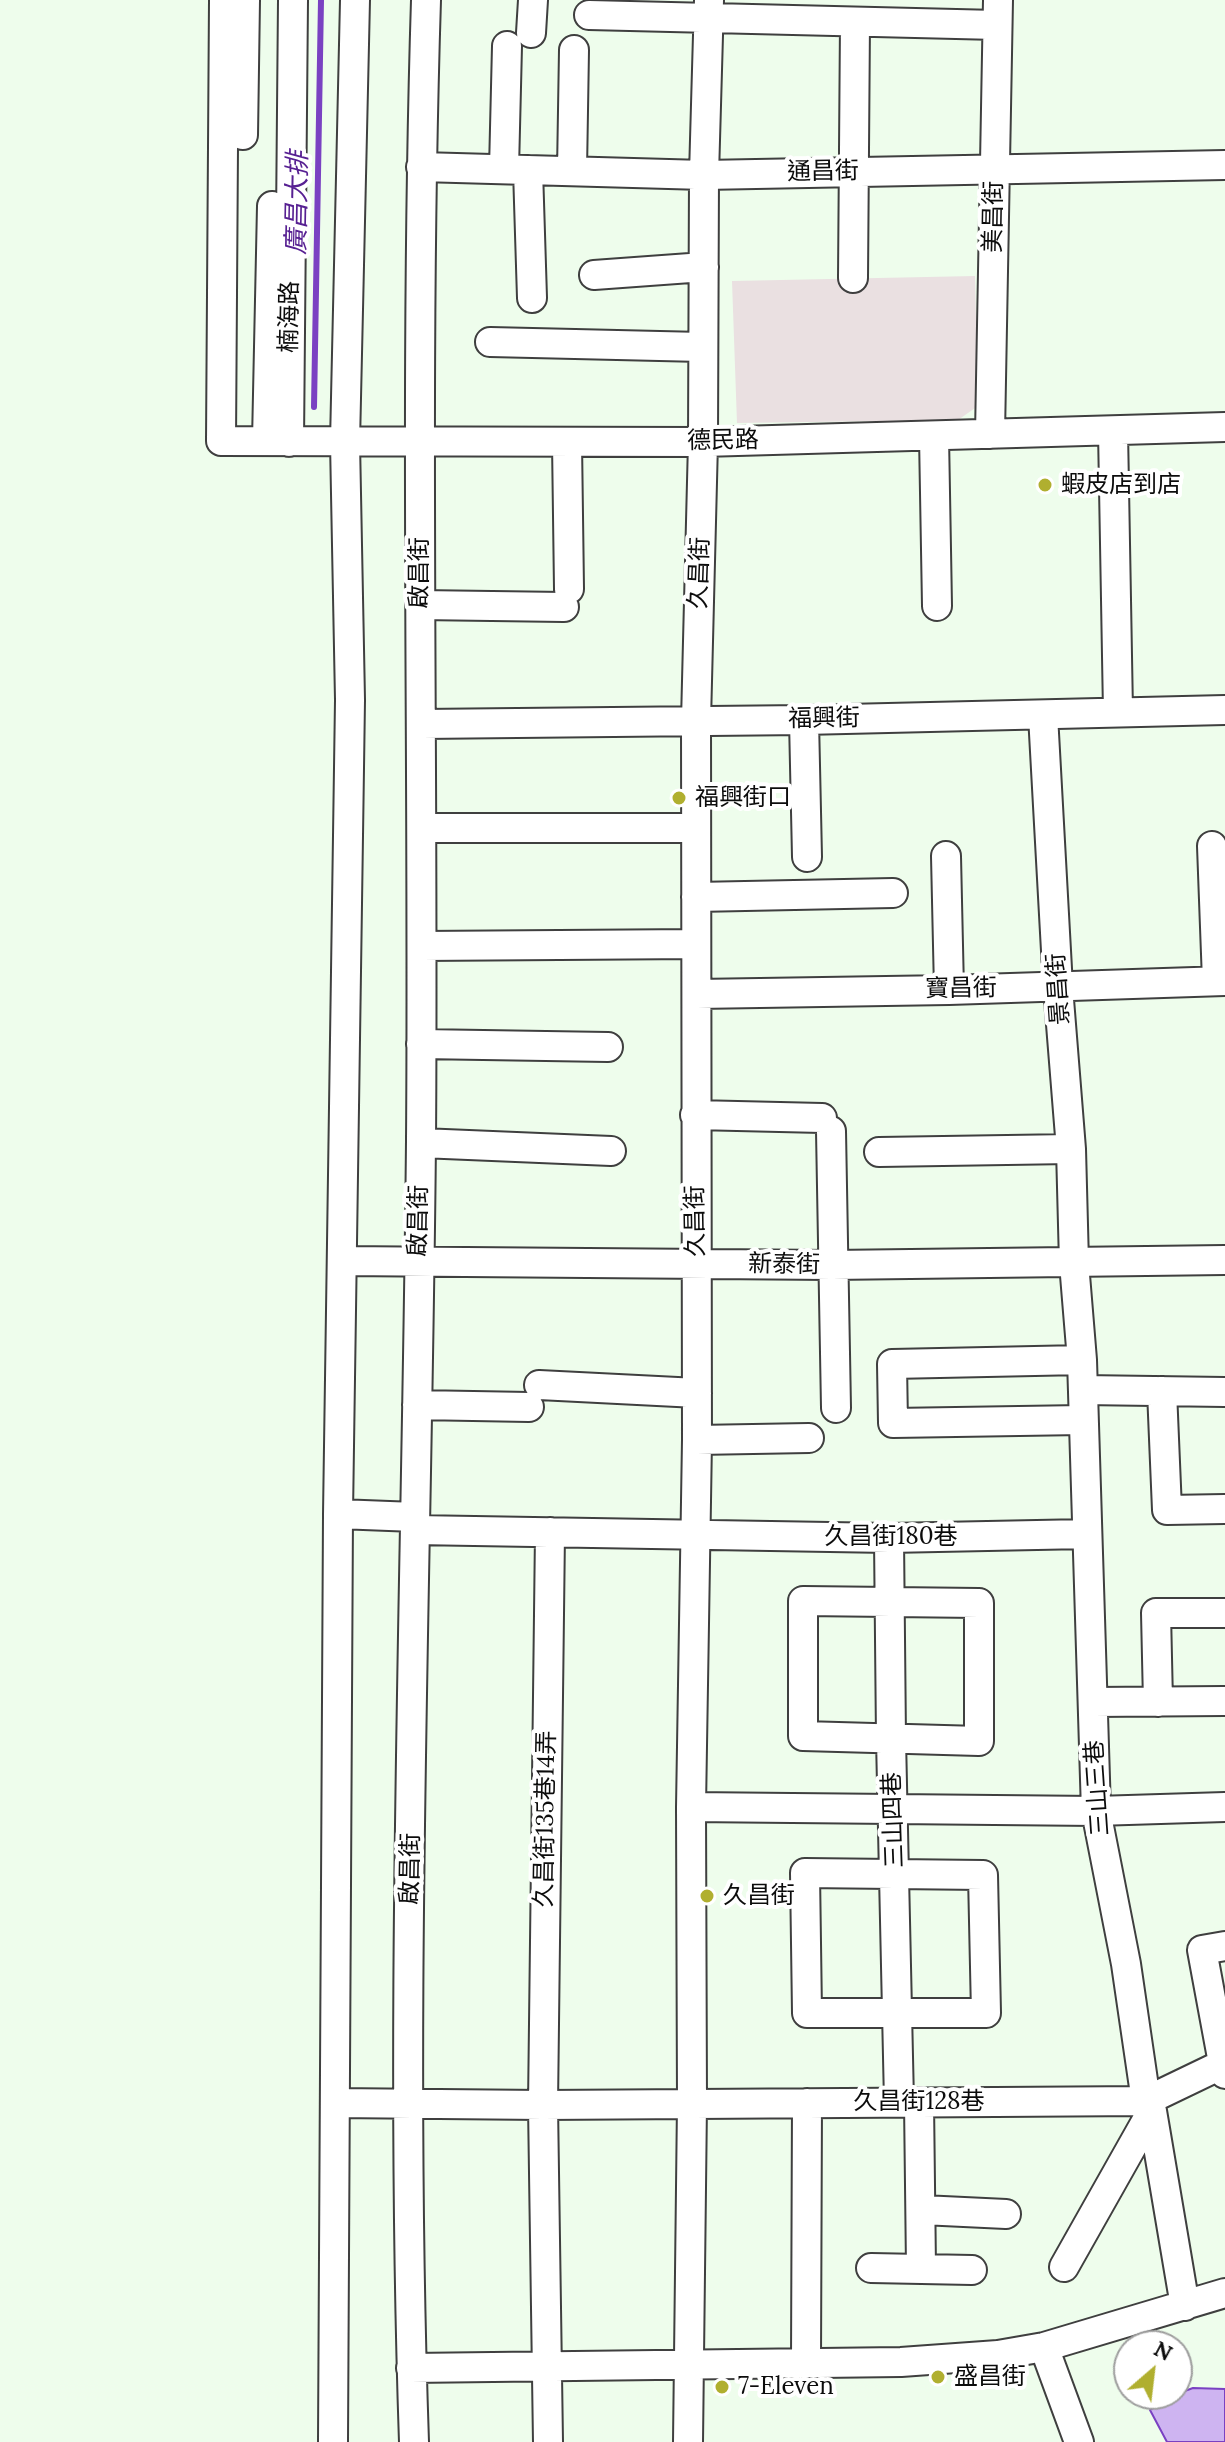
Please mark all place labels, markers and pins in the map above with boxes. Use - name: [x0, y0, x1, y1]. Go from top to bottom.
- place label: 蝦皮店到店: [1061, 471, 1181, 499]
- marker: 蝦皮店到店: [1036, 476, 1054, 494]
- place label: 福興街口: [695, 784, 791, 812]
- marker: 福興街口: [670, 789, 688, 807]
- place label: 久昌街: [723, 1882, 795, 1910]
- marker: 久昌街: [698, 1887, 716, 1905]
- place label: 盛昌街: [954, 2363, 1026, 2391]
- marker: 盛昌街: [929, 2368, 947, 2386]
- place label: 7-Eleven: [738, 2373, 834, 2401]
- marker: 7-Eleven: [713, 2378, 731, 2396]

